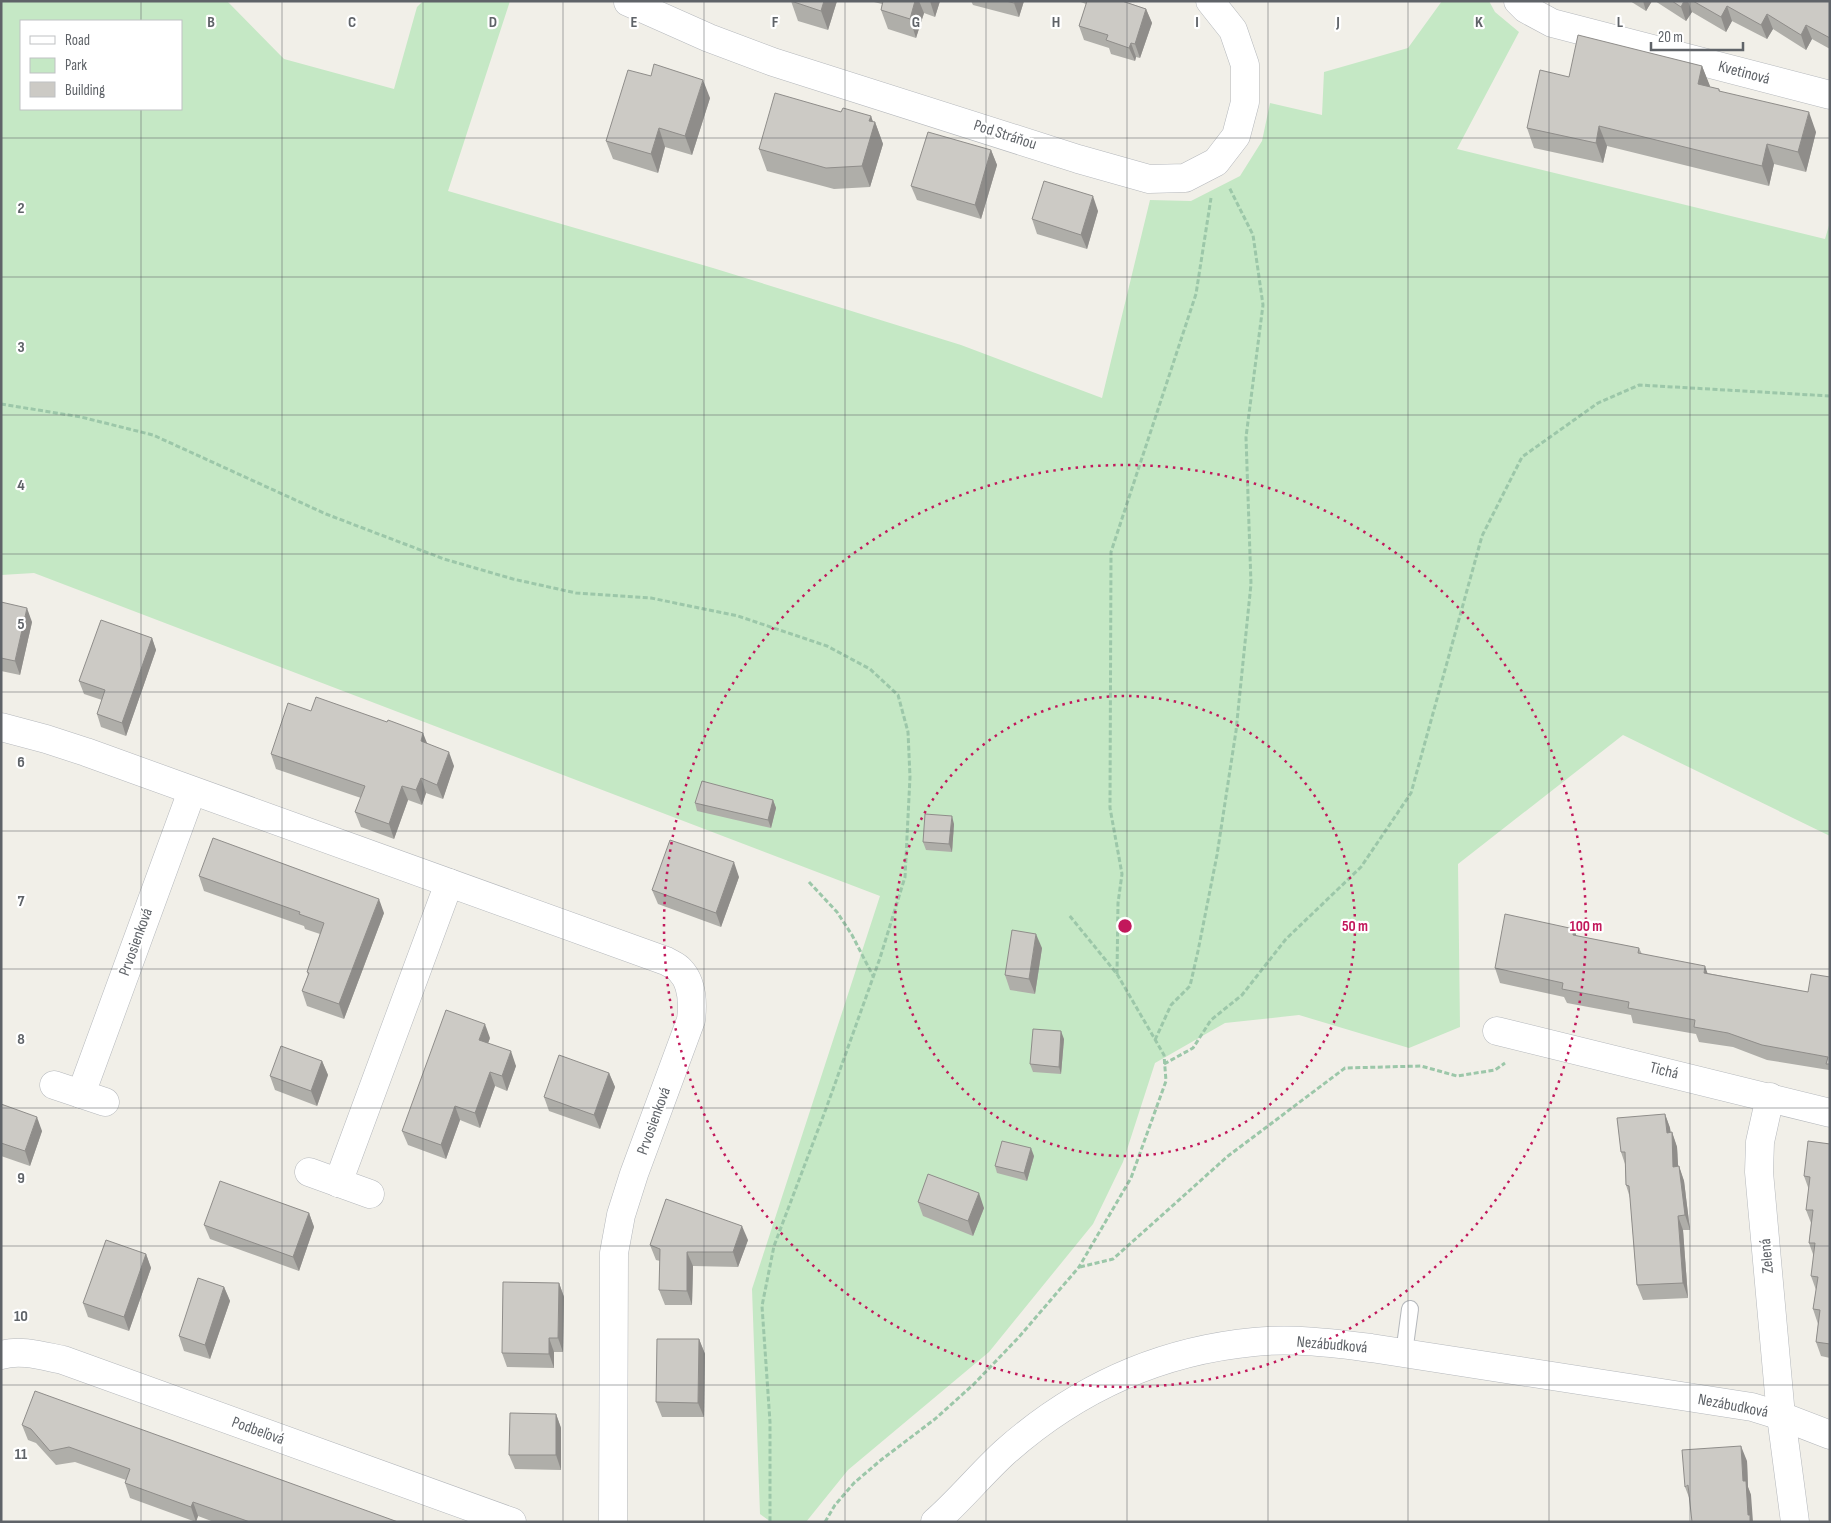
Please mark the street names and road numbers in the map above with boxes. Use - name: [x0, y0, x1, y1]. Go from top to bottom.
- street label: Kvetinová: [1716, 57, 1772, 89]
- street label: Pod Stráňou: [971, 116, 1039, 154]
- street label: Prvosienková: [115, 906, 157, 978]
- street label: Tichá: [1648, 1058, 1680, 1084]
- street label: Prvosienková: [633, 1085, 675, 1157]
- street label: Zelená: [1756, 1238, 1778, 1274]
- street label: Nezábudková: [1296, 1332, 1368, 1358]
- street label: Nezábudková: [1696, 1390, 1770, 1422]
- street label: Podbeľová: [229, 1413, 287, 1449]

